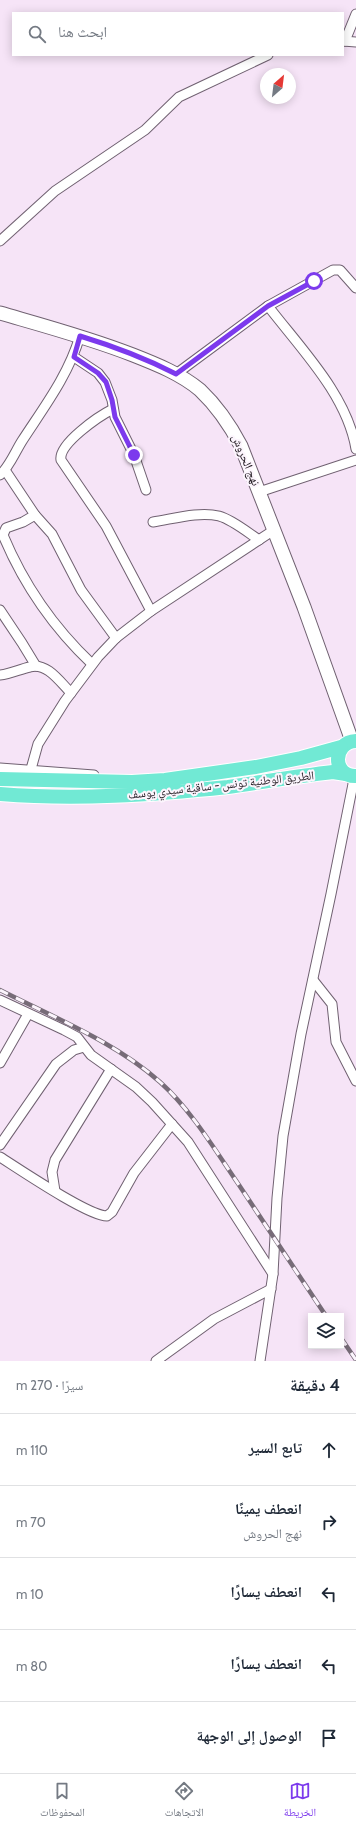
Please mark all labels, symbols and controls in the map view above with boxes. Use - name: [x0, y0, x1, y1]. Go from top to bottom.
- search box: [12, 12, 344, 56]
- icon: search: [26, 23, 48, 45]
- text: ابحث هنا: [58, 23, 107, 41]
- north arrow: [260, 68, 296, 104]
- route start: [305, 272, 323, 290]
- street label: نهج الحروش: [229, 432, 264, 488]
- route end: [125, 446, 143, 464]
- street label: الطريق الوطنية تونس - ساقية سيدي يوسف: [127, 767, 315, 805]
- map controls: [308, 1313, 344, 1349]
- button: layers: [308, 1313, 344, 1349]
- text: 4 دقيقة: [290, 1375, 340, 1395]
- text: سيرًا · 270 m: [16, 1377, 83, 1393]
- text: تابع السير: [249, 1439, 302, 1457]
- icon: ahead: [318, 1439, 340, 1461]
- text: 110 m: [16, 1442, 48, 1458]
- text: انعطف يمينًا: [235, 1500, 302, 1518]
- icon: right: [318, 1511, 340, 1533]
- text: 70 m: [16, 1514, 46, 1530]
- text: نهج الحروش: [243, 1525, 302, 1541]
- text: انعطف يسارًا: [231, 1583, 302, 1601]
- icon: left: [318, 1583, 340, 1605]
- text: 10 m: [16, 1586, 44, 1602]
- text: انعطف يسارًا: [231, 1655, 302, 1673]
- icon: left: [318, 1655, 340, 1677]
- text: 80 m: [16, 1658, 47, 1674]
- text: الوصول إلى الوجهة: [197, 1727, 302, 1745]
- icon: arrive: [318, 1727, 340, 1749]
- tab: المحفوظات: [40, 1780, 85, 1823]
- tab: الاتجاهات: [165, 1780, 204, 1823]
- tab: الخريطة: [284, 1780, 316, 1823]

